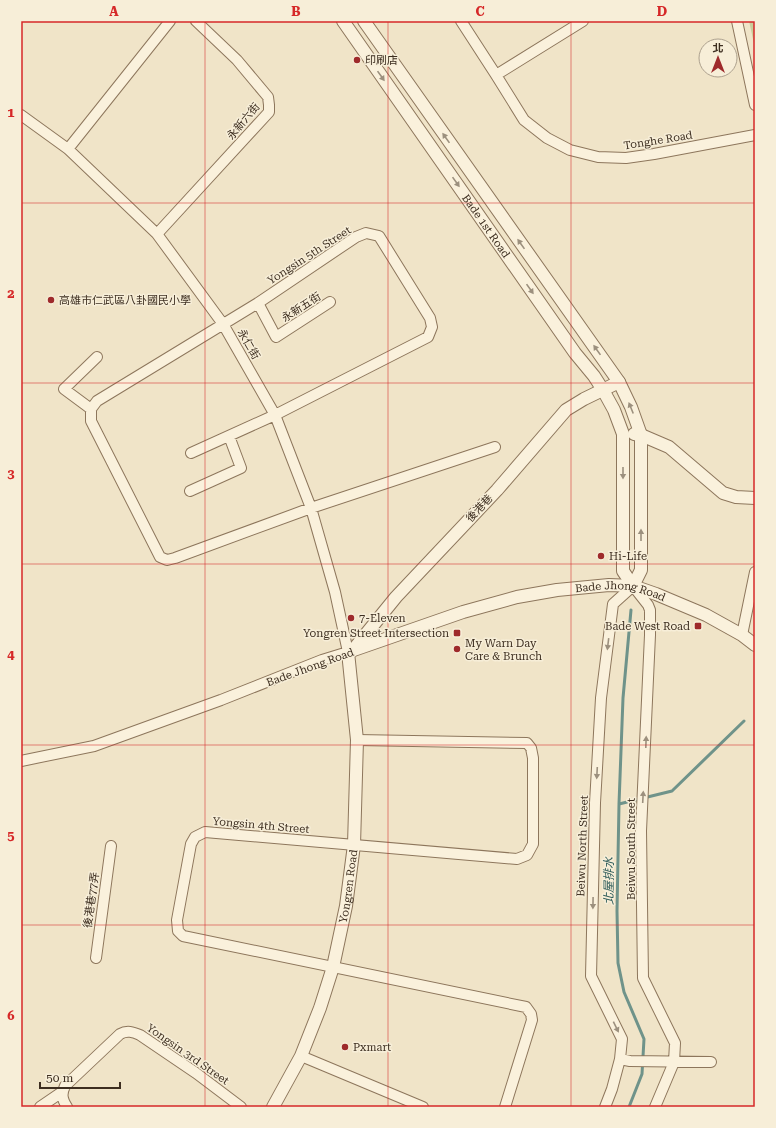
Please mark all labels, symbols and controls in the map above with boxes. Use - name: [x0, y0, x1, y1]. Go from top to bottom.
- text: A: [109, 4, 119, 19]
- text: B: [291, 4, 301, 19]
- text: C: [475, 4, 485, 19]
- text: D: [657, 4, 667, 19]
- north arrow: [698, 38, 738, 78]
- text: 北: [713, 42, 724, 55]
- place label: 印刷店: [365, 54, 398, 67]
- marker: 印刷店: [352, 55, 362, 65]
- one-way arrow: [377, 71, 385, 81]
- street label: 永新六街: [224, 100, 263, 142]
- text: 1: [7, 105, 15, 120]
- street label: Tonghe Road: [623, 129, 694, 152]
- one-way arrow: [442, 132, 450, 143]
- one-way arrow: [452, 177, 460, 188]
- street label: Bade 1st Road: [459, 192, 512, 260]
- street label: Yongsin 5th Street: [265, 224, 354, 287]
- one-way arrow: [518, 239, 526, 249]
- one-way arrow: [526, 283, 534, 294]
- text: 2: [7, 286, 15, 301]
- street label: 永新五街: [279, 290, 323, 325]
- place label: 高雄市仁武區八卦國民小學: [59, 294, 191, 307]
- marker: 高雄市仁武區八卦國民小學: [46, 295, 56, 305]
- street label: 永仁街: [235, 327, 262, 362]
- one-way arrow: [593, 345, 601, 355]
- one-way arrow: [628, 401, 634, 413]
- text: 3: [7, 466, 15, 481]
- one-way arrow: [620, 467, 626, 480]
- street label: 後港巷: [463, 492, 495, 525]
- one-way arrow: [638, 528, 644, 541]
- place label: Hi-Life: [609, 550, 647, 563]
- marker: Hi-Life: [596, 551, 606, 561]
- street label: Bade Jhong Road: [575, 579, 668, 604]
- place label: 7-Eleven: [359, 612, 406, 625]
- marker: 7-Eleven: [346, 613, 356, 623]
- place label: Bade West Road: [605, 620, 690, 633]
- marker: Bade West Road: [693, 621, 703, 631]
- place label: Yongren Street Intersection: [303, 627, 449, 640]
- marker: Yongren Street Intersection: [452, 628, 462, 638]
- place label: My Warn Day Care & Brunch: [465, 637, 542, 663]
- one-way arrow: [605, 638, 611, 650]
- marker: My Warn Day Care & Brunch: [452, 644, 462, 654]
- street label: Bade Jhong Road: [265, 646, 356, 689]
- text: 4: [7, 647, 15, 662]
- one-way arrow: [642, 736, 649, 748]
- one-way arrow: [594, 767, 600, 780]
- one-way arrow: [639, 791, 646, 803]
- street label: Beiwu North Street: [574, 795, 591, 897]
- street label: Beiwu South Street: [625, 798, 638, 900]
- street label: Yongsin 4th Street: [212, 815, 310, 836]
- text: 5: [7, 828, 15, 843]
- street label: Yongren Road: [337, 849, 360, 924]
- water label: 北屋排水: [602, 856, 616, 905]
- street label: 後港巷77弄: [81, 871, 102, 929]
- one-way arrow: [590, 897, 596, 910]
- text: 6: [7, 1008, 15, 1023]
- street label: Yongsin 3rd Street: [144, 1021, 231, 1088]
- one-way arrow: [613, 1022, 619, 1033]
- place label: Pxmart: [353, 1041, 391, 1054]
- marker: Pxmart: [340, 1042, 350, 1052]
- scale bar: [40, 1064, 120, 1090]
- text: 50 m: [46, 1071, 73, 1085]

